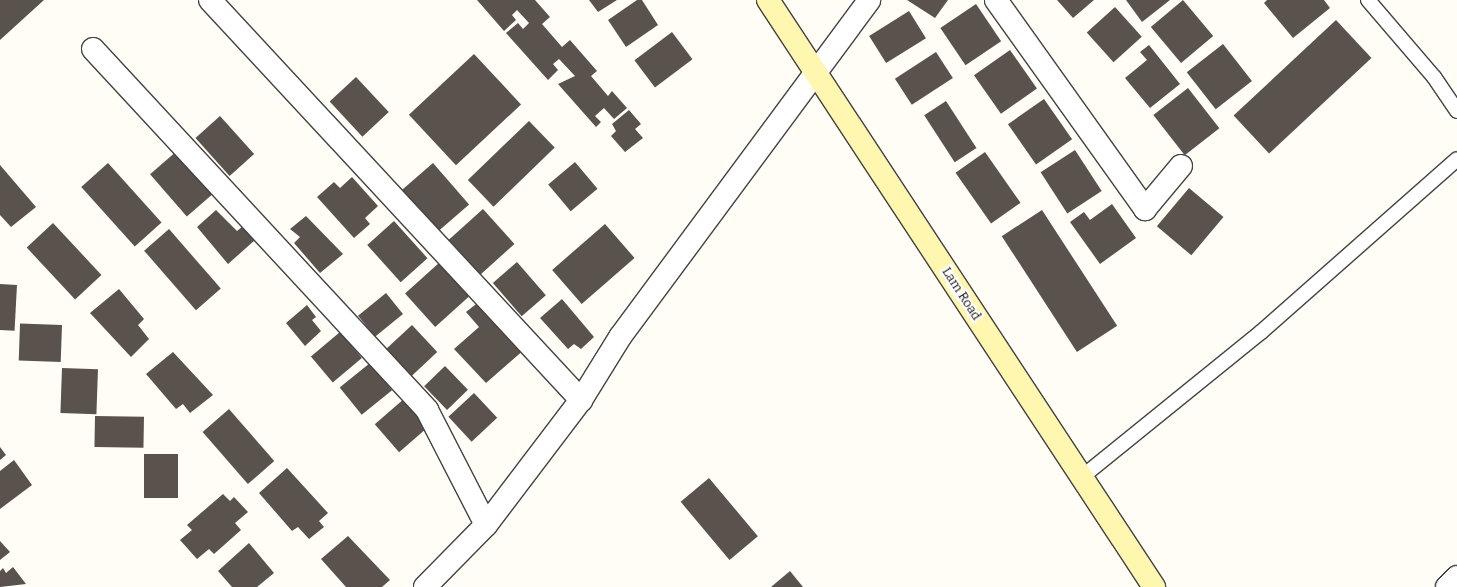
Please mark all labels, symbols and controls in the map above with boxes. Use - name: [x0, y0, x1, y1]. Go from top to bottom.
- street label: Lam Road: [938, 265, 984, 323]

